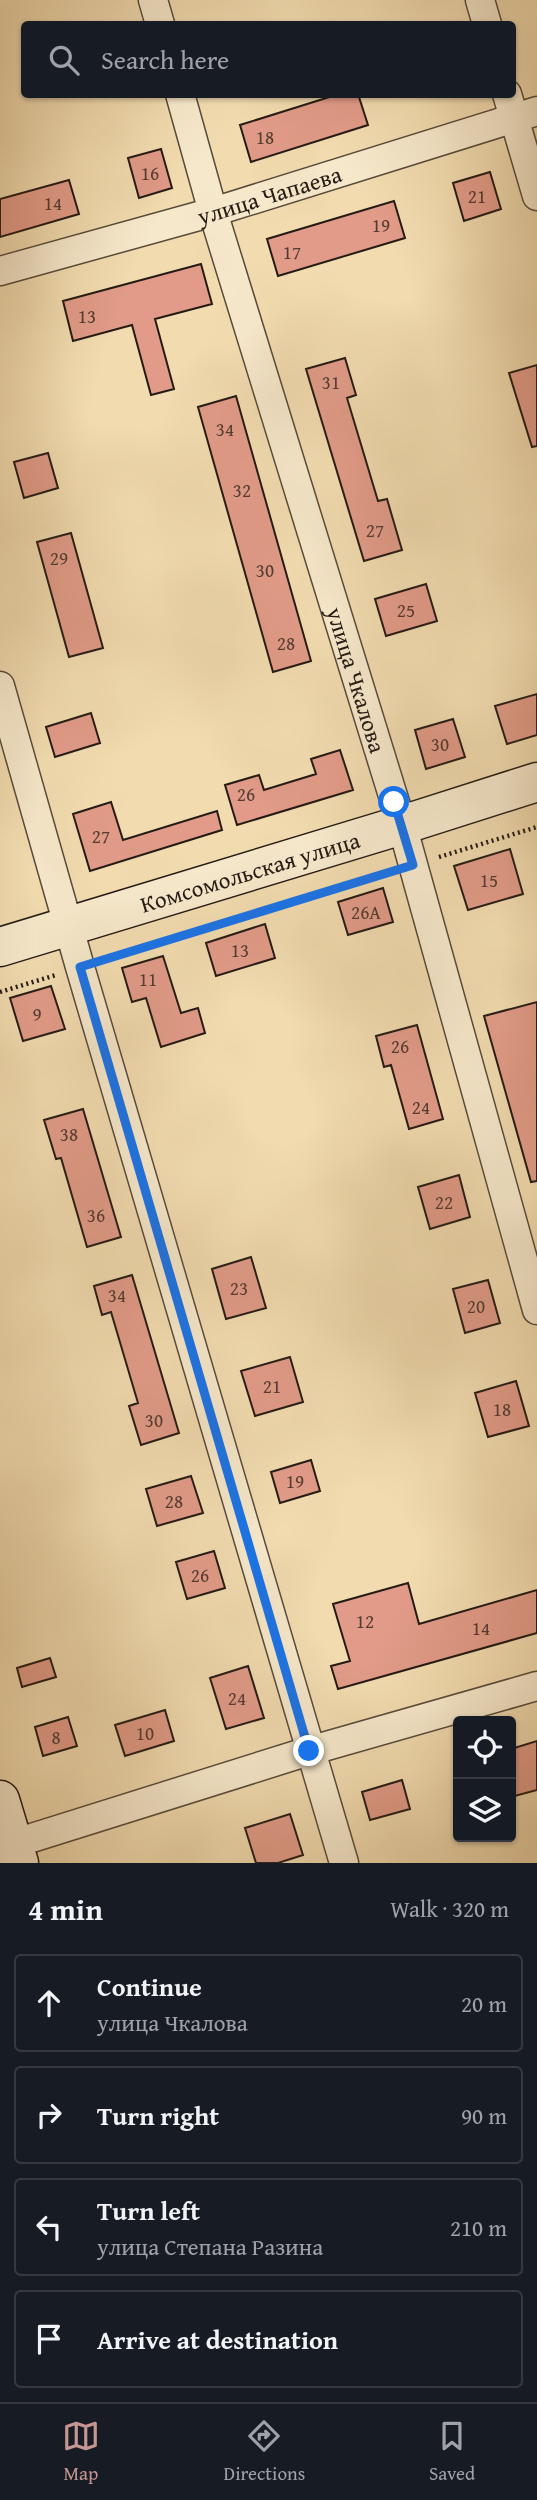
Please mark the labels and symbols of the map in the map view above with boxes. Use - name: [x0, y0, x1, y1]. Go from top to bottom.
- house number: 18: [256, 123, 274, 151]
- street label: улица Чапаева: [193, 156, 345, 232]
- house number: 16: [141, 159, 159, 187]
- house number: 21: [468, 182, 486, 210]
- house number: 14: [44, 189, 62, 217]
- house number: 19: [372, 211, 390, 239]
- house number: 17: [283, 238, 301, 266]
- house number: 13: [78, 302, 96, 330]
- house number: 31: [322, 368, 340, 396]
- house number: 34: [216, 415, 234, 443]
- house number: 32: [233, 476, 251, 504]
- house number: 27: [366, 516, 384, 544]
- house number: 29: [50, 544, 68, 572]
- house number: 30: [256, 556, 274, 584]
- house number: 25: [397, 596, 415, 624]
- street label: улица Чкалова: [319, 602, 395, 757]
- house number: 28: [277, 629, 295, 657]
- house number: 30: [431, 730, 449, 758]
- house number: 26: [237, 780, 255, 808]
- route start: [378, 786, 409, 817]
- house number: 27: [92, 822, 110, 850]
- street label: Комсомольская улица: [136, 822, 364, 920]
- house number: 15: [480, 866, 498, 894]
- house number: 26А: [351, 898, 381, 926]
- house number: 13: [231, 936, 249, 964]
- house number: 11: [139, 965, 157, 993]
- house number: 9: [32, 1000, 42, 1028]
- house number: 26: [391, 1032, 409, 1060]
- house number: 24: [412, 1093, 430, 1121]
- house number: 38: [60, 1120, 78, 1148]
- house number: 22: [435, 1188, 453, 1216]
- house number: 36: [87, 1201, 105, 1229]
- house number: 23: [230, 1274, 248, 1302]
- house number: 34: [108, 1281, 126, 1309]
- house number: 20: [467, 1292, 485, 1320]
- house number: 21: [263, 1372, 281, 1400]
- house number: 18: [493, 1395, 511, 1423]
- house number: 30: [145, 1406, 163, 1434]
- house number: 19: [286, 1467, 304, 1495]
- house number: 28: [165, 1487, 183, 1515]
- house number: 26: [191, 1561, 209, 1589]
- house number: 12: [356, 1607, 374, 1635]
- house number: 14: [472, 1614, 490, 1642]
- house number: 24: [228, 1684, 246, 1712]
- house number: 10: [136, 1719, 154, 1747]
- house number: 8: [51, 1723, 61, 1751]
- route end: [293, 1735, 324, 1766]

